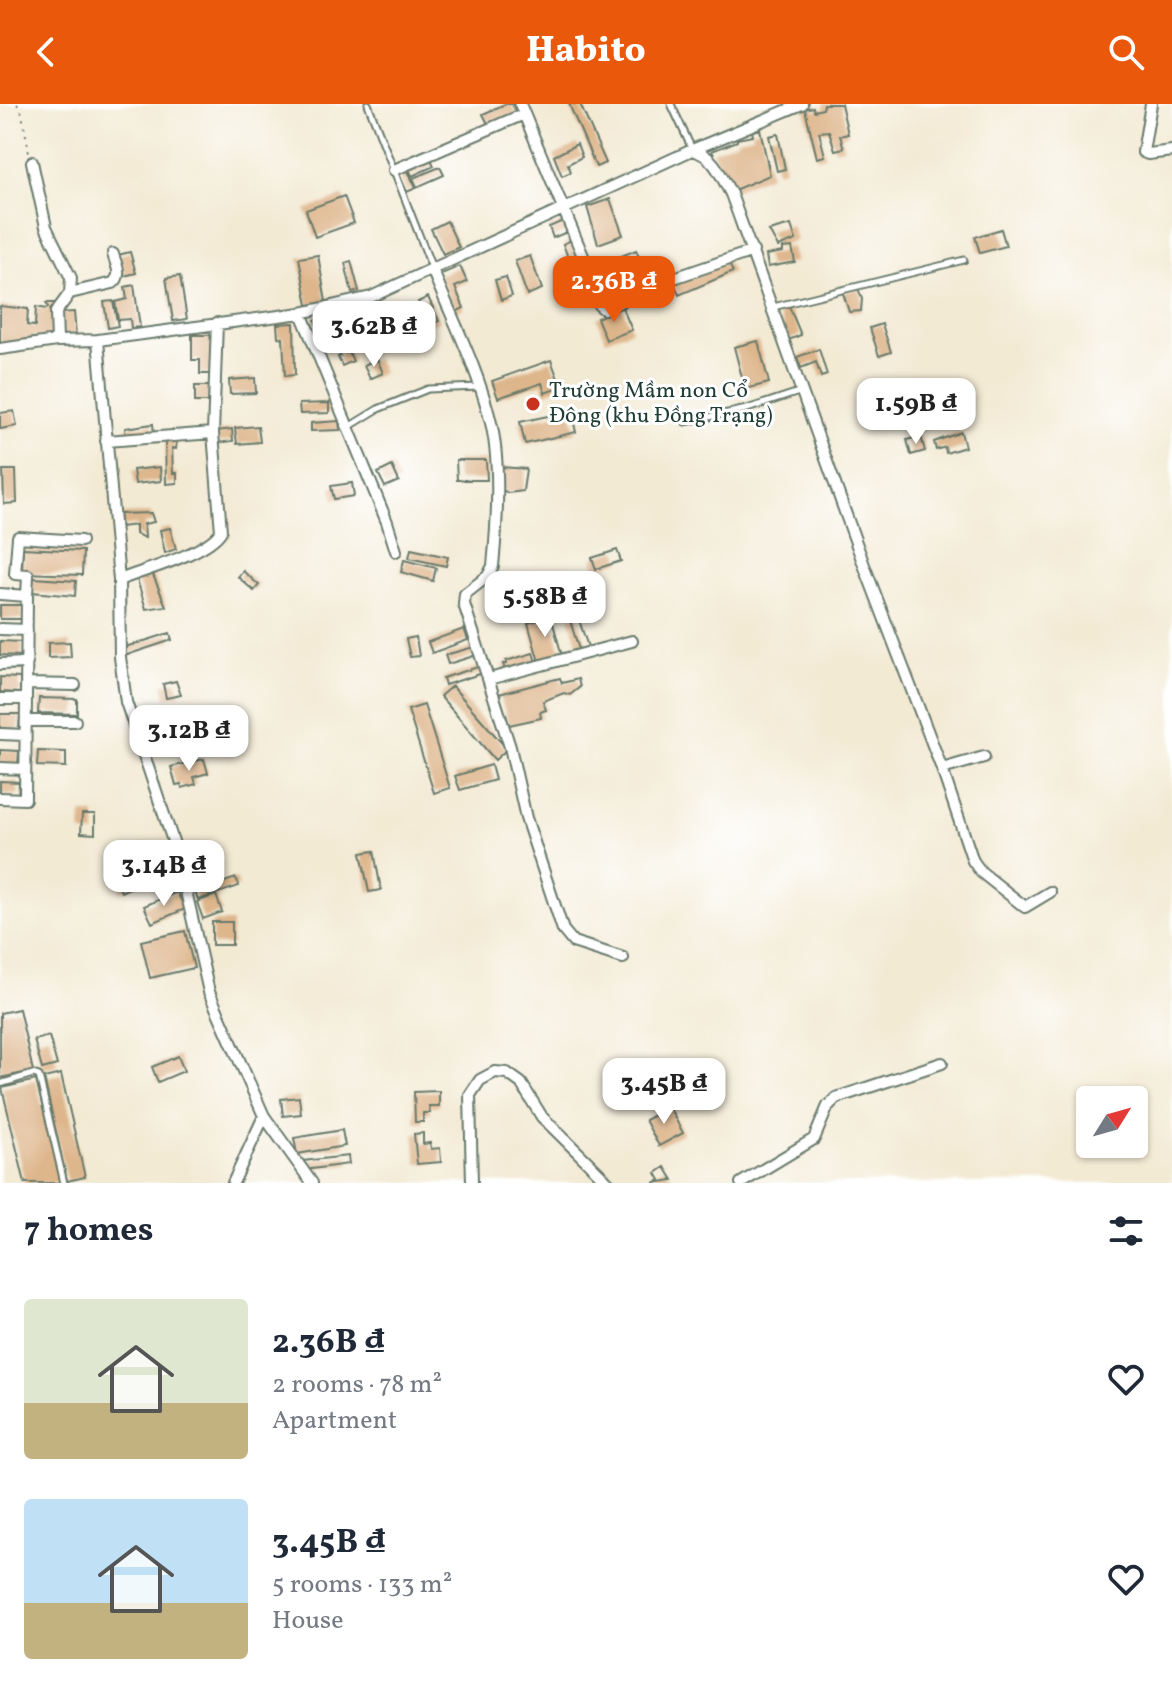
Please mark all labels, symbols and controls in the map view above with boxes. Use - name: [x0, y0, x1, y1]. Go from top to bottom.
- text: Habito: [526, 27, 646, 77]
- icon: back: [24, 30, 68, 74]
- icon: search: [1104, 30, 1148, 74]
- pin: 2.36B ₫: [540, 256, 688, 324]
- text: 2.36B ₫: [571, 264, 657, 300]
- pin: 3.62B ₫: [300, 301, 448, 369]
- text: 3.62B ₫: [331, 309, 417, 345]
- place label: Trường Mầm non Cổ Đông (khu Đồng Trạng): [549, 376, 773, 432]
- pin: 1.59B ₫: [842, 378, 990, 446]
- text: 1.59B ₫: [875, 386, 957, 422]
- marker: Trường Mầm non Cổ Đông (khu Đồng Trạng): [524, 395, 542, 413]
- pin: 5.58B ₫: [471, 571, 619, 639]
- text: 5.58B ₫: [503, 579, 587, 615]
- pin: 3.12B ₫: [115, 705, 263, 773]
- text: 3.12B ₫: [147, 713, 231, 749]
- pin: 3.14B ₫: [90, 840, 238, 908]
- text: 3.14B ₫: [121, 848, 207, 884]
- pin: 3.45B ₫: [590, 1058, 738, 1126]
- text: 3.45B ₫: [621, 1066, 708, 1102]
- north arrow: [1076, 1086, 1148, 1158]
- map controls: [1076, 1086, 1148, 1158]
- text: 7 homes: [24, 1208, 153, 1255]
- icon: filters: [1104, 1209, 1148, 1253]
- text: 2.36B ₫: [272, 1320, 385, 1367]
- icon: home: [88, 1331, 184, 1427]
- icon: heart: [1104, 1357, 1148, 1401]
- text: 2 rooms · 78 m²: [272, 1367, 442, 1403]
- text: Apartment: [272, 1403, 397, 1439]
- text: 3.45B ₫: [272, 1520, 386, 1567]
- icon: home: [88, 1531, 184, 1627]
- icon: heart: [1104, 1557, 1148, 1601]
- text: 5 rooms · 133 m²: [272, 1567, 452, 1603]
- text: House: [272, 1603, 344, 1639]

